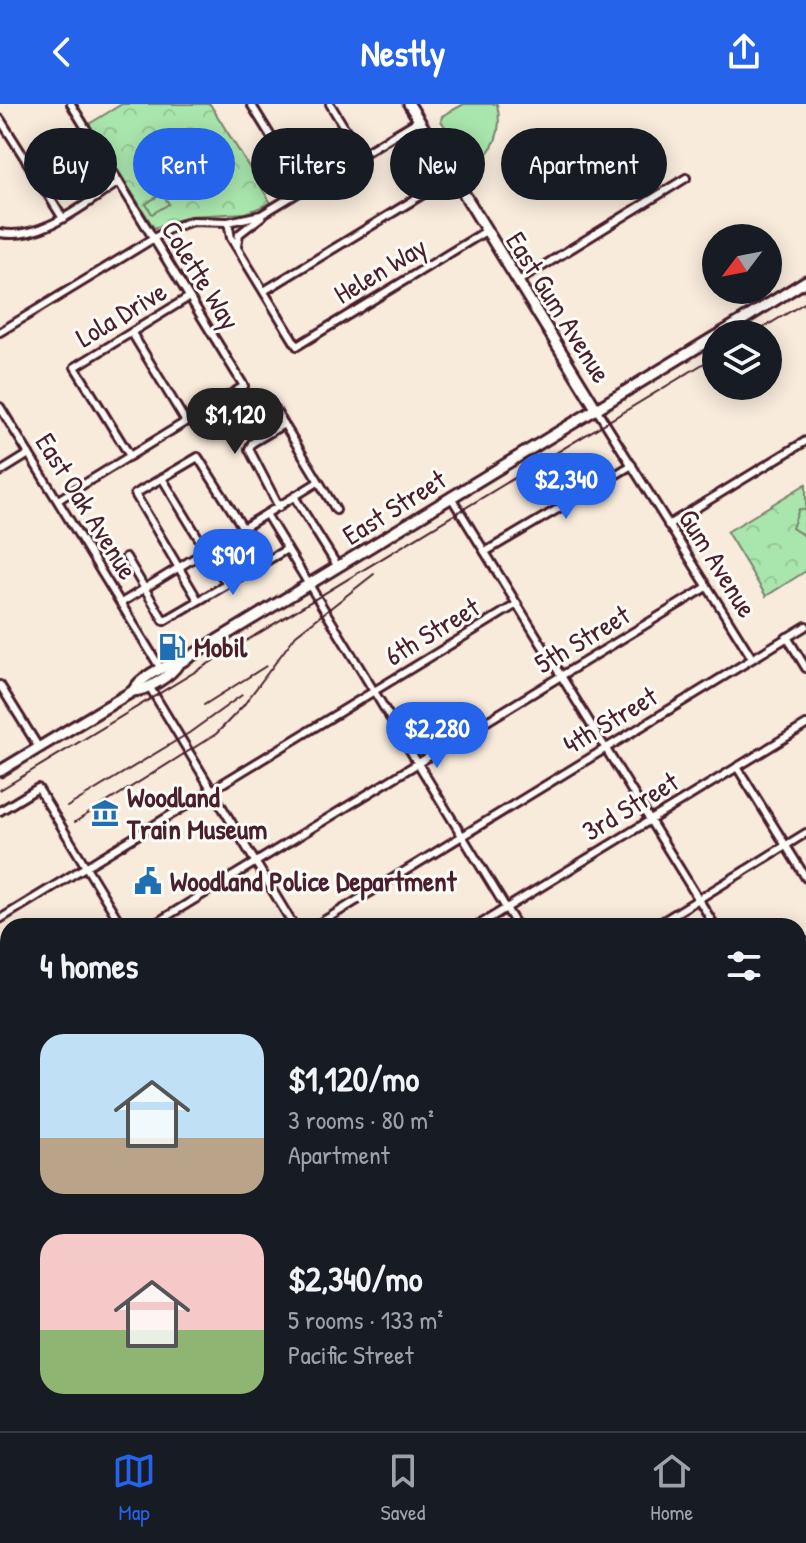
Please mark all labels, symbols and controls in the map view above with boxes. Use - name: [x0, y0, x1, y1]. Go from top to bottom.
- text: Nestly: [361, 28, 445, 77]
- icon: back: [40, 30, 84, 74]
- icon: share: [722, 30, 766, 74]
- chip: Buy: [24, 128, 117, 200]
- chip: Rent: [133, 128, 235, 200]
- chip: Filters: [251, 128, 374, 200]
- chip: New: [390, 128, 485, 200]
- chip: Apartment: [501, 128, 667, 200]
- street label: Colette Way: [153, 213, 250, 337]
- street label: East Gum Avenue: [497, 224, 621, 390]
- north arrow: [702, 224, 782, 304]
- map controls: [702, 224, 782, 400]
- street label: Helen Way: [326, 227, 434, 313]
- street label: Lola Drive: [69, 272, 173, 356]
- button: layers: [702, 320, 782, 400]
- pin: $1,120: [170, 388, 300, 456]
- text: $1,120: [204, 396, 266, 431]
- street label: East Oak Avenue: [27, 426, 147, 586]
- pin: $2,340: [501, 453, 631, 521]
- street label: East Street: [335, 460, 453, 554]
- text: $2,340: [534, 461, 598, 496]
- street label: Gum Avenue: [670, 502, 766, 624]
- pin: $901: [186, 529, 280, 597]
- text: $901: [211, 537, 255, 572]
- street label: 6th Street: [378, 588, 487, 674]
- street label: 5th Street: [527, 596, 637, 682]
- place label: Mobil: [194, 628, 248, 666]
- fuel station icon: Mobil: [157, 632, 187, 662]
- street label: 4th Street: [556, 677, 664, 763]
- pin: $2,280: [372, 702, 502, 770]
- text: $2,280: [404, 710, 470, 745]
- street label: 3rd Street: [575, 762, 685, 850]
- place label: Woodland Train Museum: [126, 778, 267, 848]
- museum icon: Woodland Train Museum: [90, 798, 120, 828]
- place label: Woodland Police Department: [170, 862, 458, 901]
- public building icon: Woodland Police Department: [133, 866, 163, 896]
- text: 4 homes: [40, 943, 138, 989]
- icon: filters: [722, 944, 766, 988]
- text: $1,120/mo: [288, 1056, 419, 1102]
- icon: home: [104, 1066, 200, 1162]
- text: 3 rooms · 80 m²: [288, 1102, 434, 1137]
- text: Apartment: [288, 1137, 390, 1172]
- text: $2,340/mo: [288, 1256, 422, 1302]
- icon: home: [104, 1266, 200, 1362]
- text: 5 rooms · 133 m²: [288, 1302, 443, 1337]
- text: Pacific Street: [288, 1337, 414, 1372]
- tab: Map: [112, 1449, 156, 1527]
- tab: Saved: [381, 1449, 425, 1527]
- tab: Home: [650, 1449, 694, 1527]

